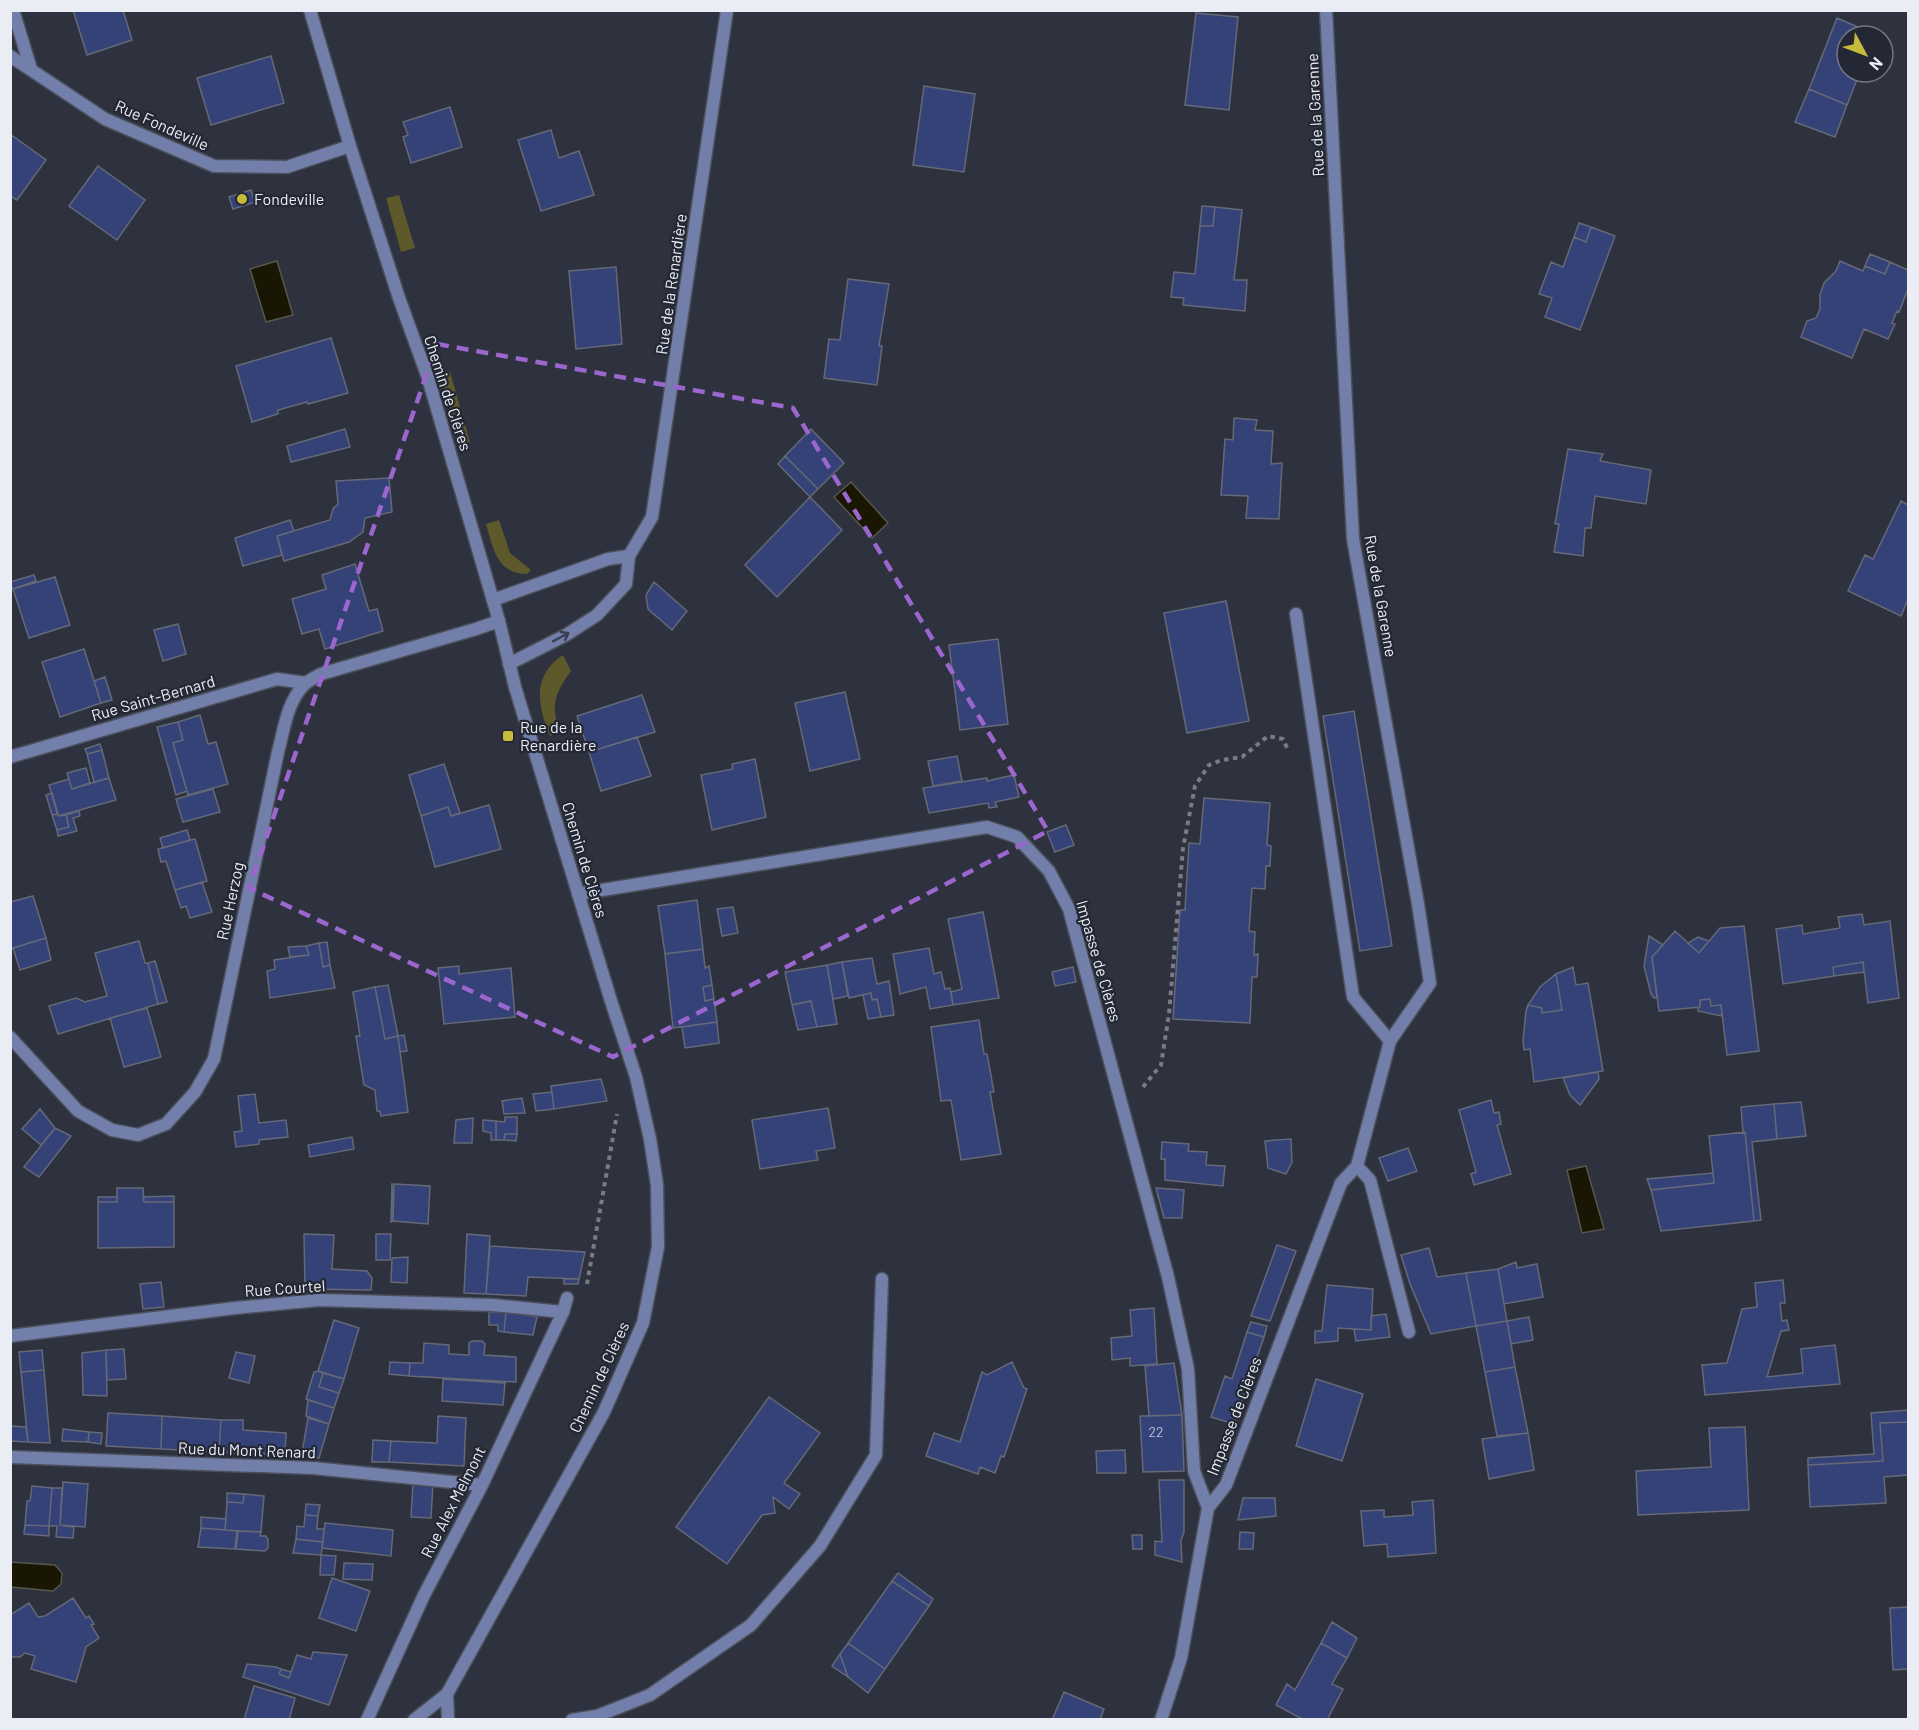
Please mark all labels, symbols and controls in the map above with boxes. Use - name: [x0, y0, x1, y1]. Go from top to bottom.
- north arrow: [1835, 24, 1895, 84]
- street label: Rue de la Garenne: [1302, 53, 1327, 177]
- text: N: [1866, 54, 1887, 74]
- street label: Rue Fondeville: [112, 95, 212, 154]
- place label: Fondeville: [254, 189, 324, 208]
- marker: Fondeville: [235, 192, 249, 206]
- street label: Rue de la Renardière: [651, 212, 690, 356]
- street label: Chemin de Clères: [421, 333, 476, 453]
- street label: Rue de la Garenne: [1361, 533, 1402, 658]
- one-way arrow: [552, 631, 569, 643]
- street label: Rue Saint-Bernard: [89, 671, 217, 724]
- place label: Rue de la Renardière: [520, 717, 596, 754]
- marker: Rue de la Renardière: [501, 729, 515, 743]
- street label: Chemin de Clères: [559, 800, 612, 920]
- street label: Rue Herzog: [212, 860, 247, 942]
- street label: Impasse de Clères: [1073, 898, 1126, 1024]
- street label: Rue Courtel: [244, 1275, 326, 1300]
- street label: Chemin de Clères: [565, 1318, 633, 1435]
- street label: Impasse de Clères: [1202, 1354, 1265, 1478]
- house number: 22: [1148, 1423, 1164, 1440]
- street label: Rue du Mont Renard: [178, 1438, 316, 1461]
- street label: Rue Alex Melmont: [416, 1443, 489, 1561]

